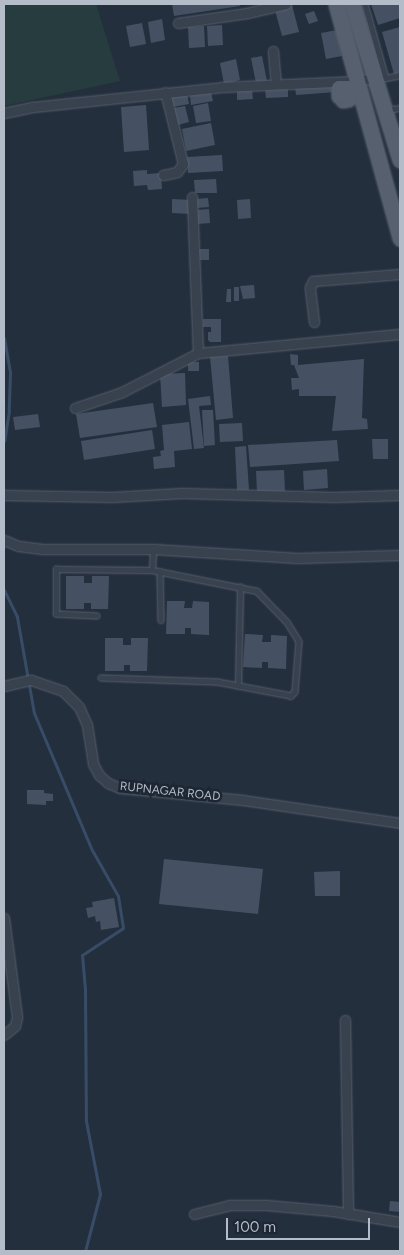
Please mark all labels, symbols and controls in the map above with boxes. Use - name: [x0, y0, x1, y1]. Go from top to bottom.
- street label: RUPNAGAR ROAD: [119, 780, 221, 804]
- scale bar: [229, 1208, 373, 1240]
- text: 100 m: [234, 1218, 276, 1236]

